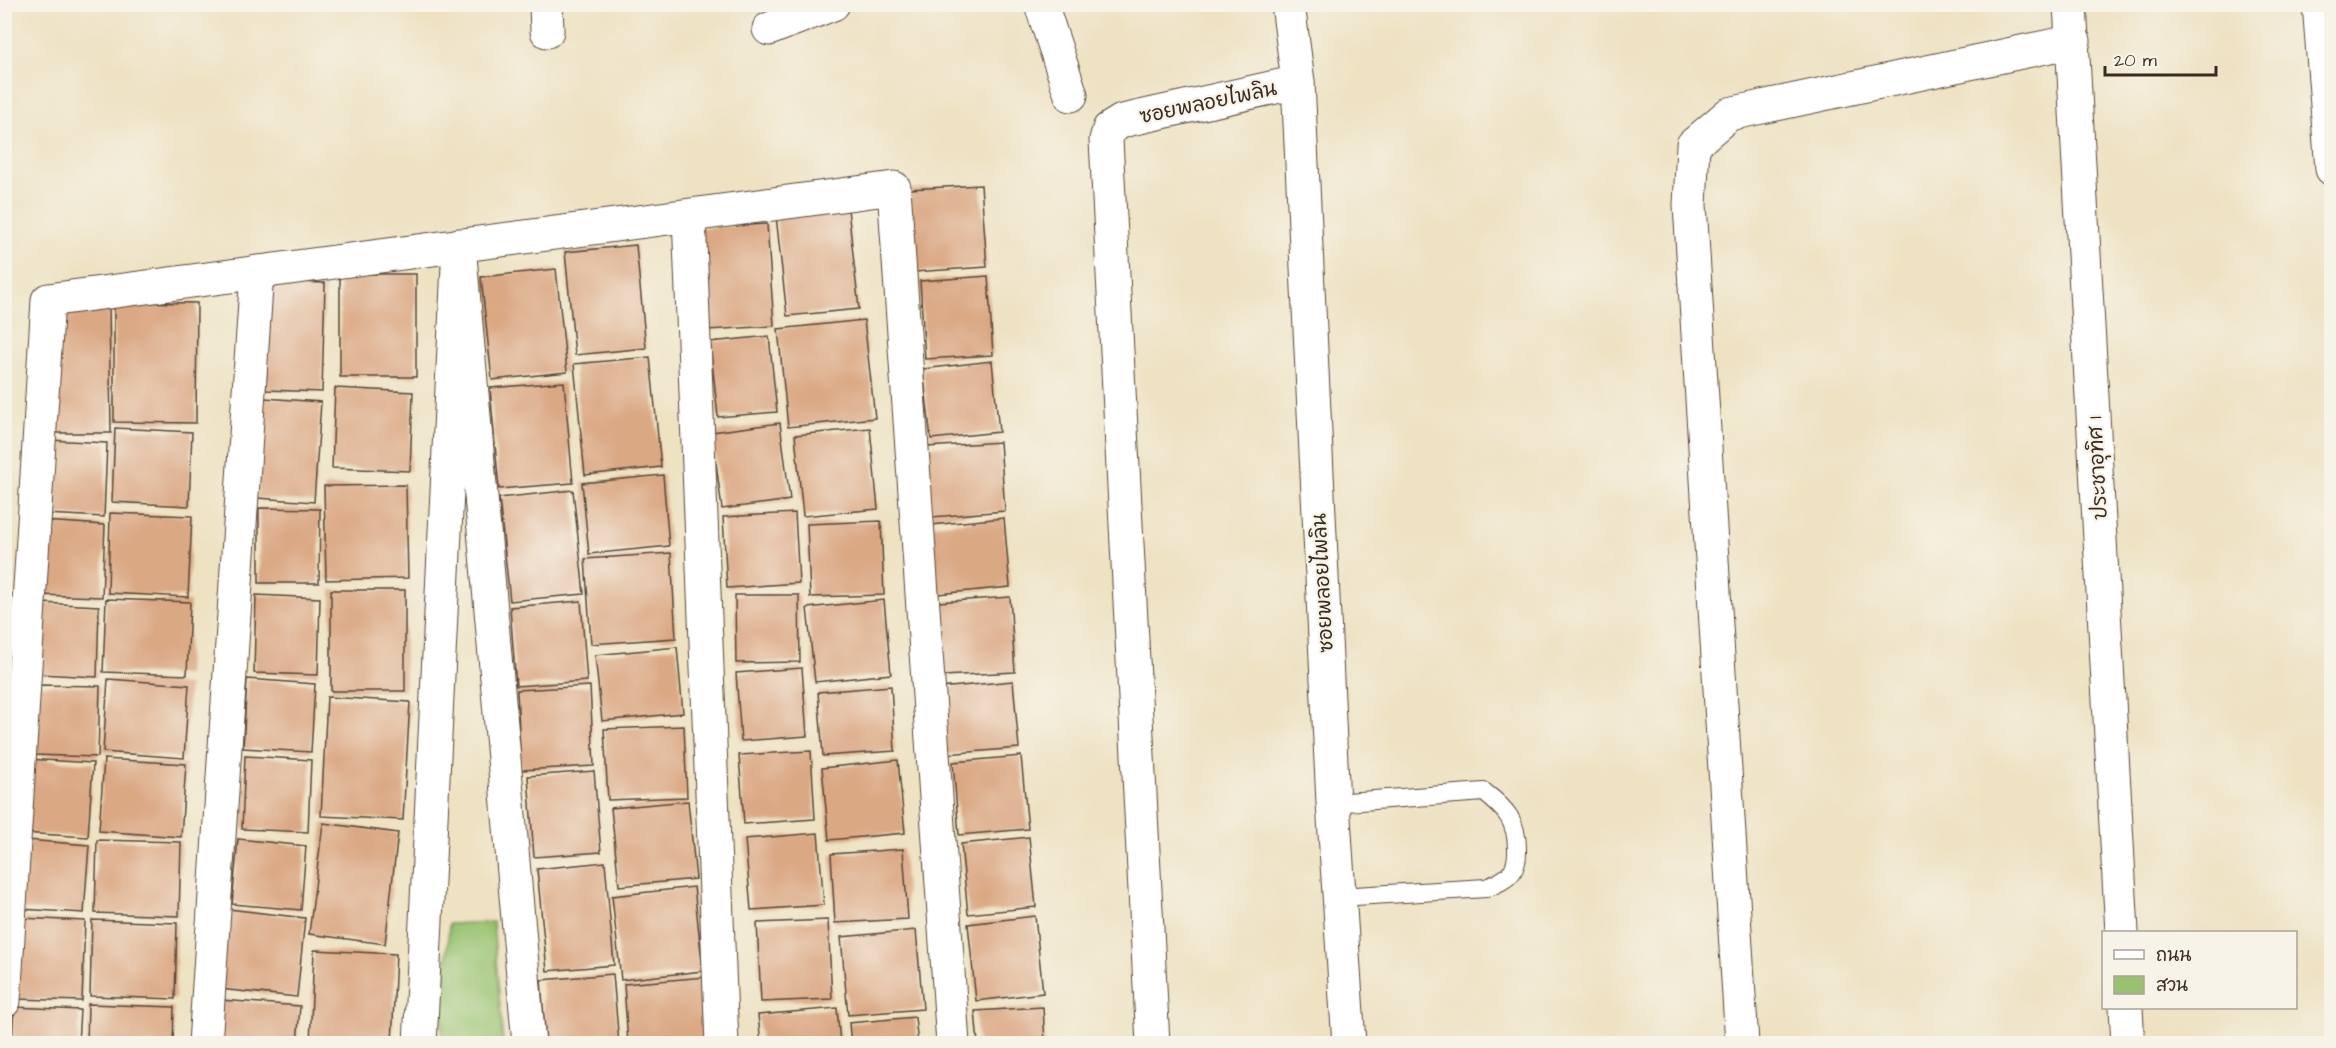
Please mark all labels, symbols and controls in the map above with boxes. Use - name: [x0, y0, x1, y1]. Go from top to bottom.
- scale bar: [2105, 39, 2216, 77]
- text: 20 m: [2114, 48, 2157, 73]
- street label: ซอยพลอยไพลิน: [1137, 75, 1279, 131]
- street label: ประชาอุทิศ 1: [2081, 415, 2116, 520]
- street label: ซอยพลอยไพลิน: [1305, 513, 1341, 653]
- legend: [2102, 931, 2297, 1009]
- text: ถนน: [2156, 943, 2191, 968]
- text: สวน: [2156, 973, 2188, 998]

